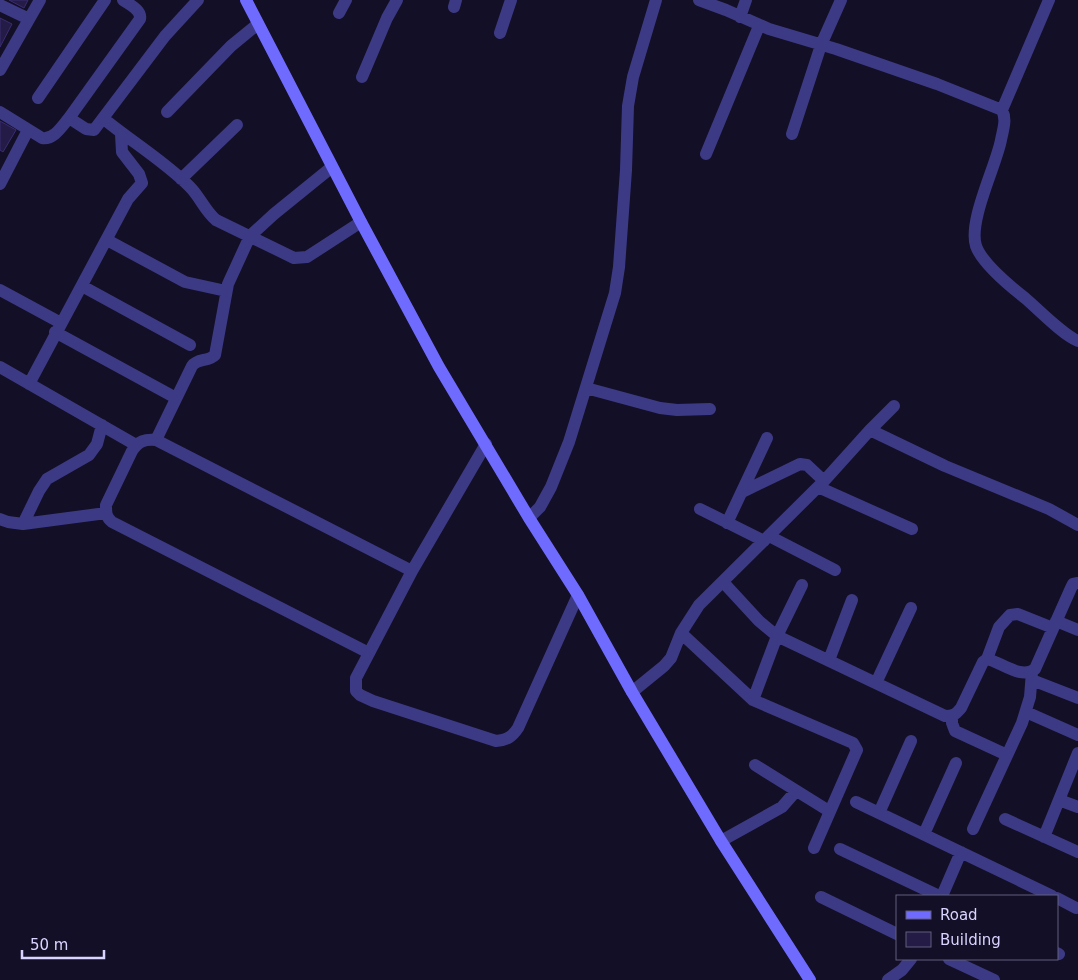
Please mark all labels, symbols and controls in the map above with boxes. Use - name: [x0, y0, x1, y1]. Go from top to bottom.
- legend: [896, 895, 1058, 960]
- text: Road: [940, 906, 978, 924]
- scale bar: [22, 928, 105, 960]
- text: Building: [940, 931, 1001, 949]
- text: 50 m: [30, 936, 68, 954]

